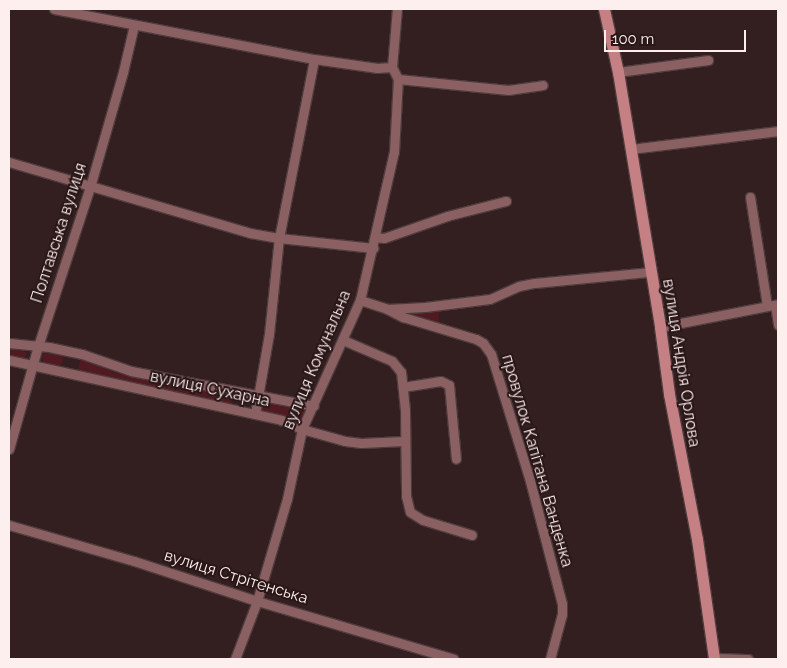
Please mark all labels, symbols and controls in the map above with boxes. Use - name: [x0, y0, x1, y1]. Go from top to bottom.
- scale bar: [607, 20, 750, 52]
- text: 100 m: [612, 30, 654, 48]
- street label: Полтавська вулиця: [27, 161, 91, 305]
- street label: вулиця Андрія Орлова: [658, 277, 704, 449]
- street label: вулиця Комунальна: [279, 287, 355, 433]
- street label: провулок Капітана Ванденка: [497, 352, 577, 570]
- street label: вулиця Сухарна: [148, 367, 272, 411]
- street label: вулиця Стрітенська: [162, 546, 310, 608]

